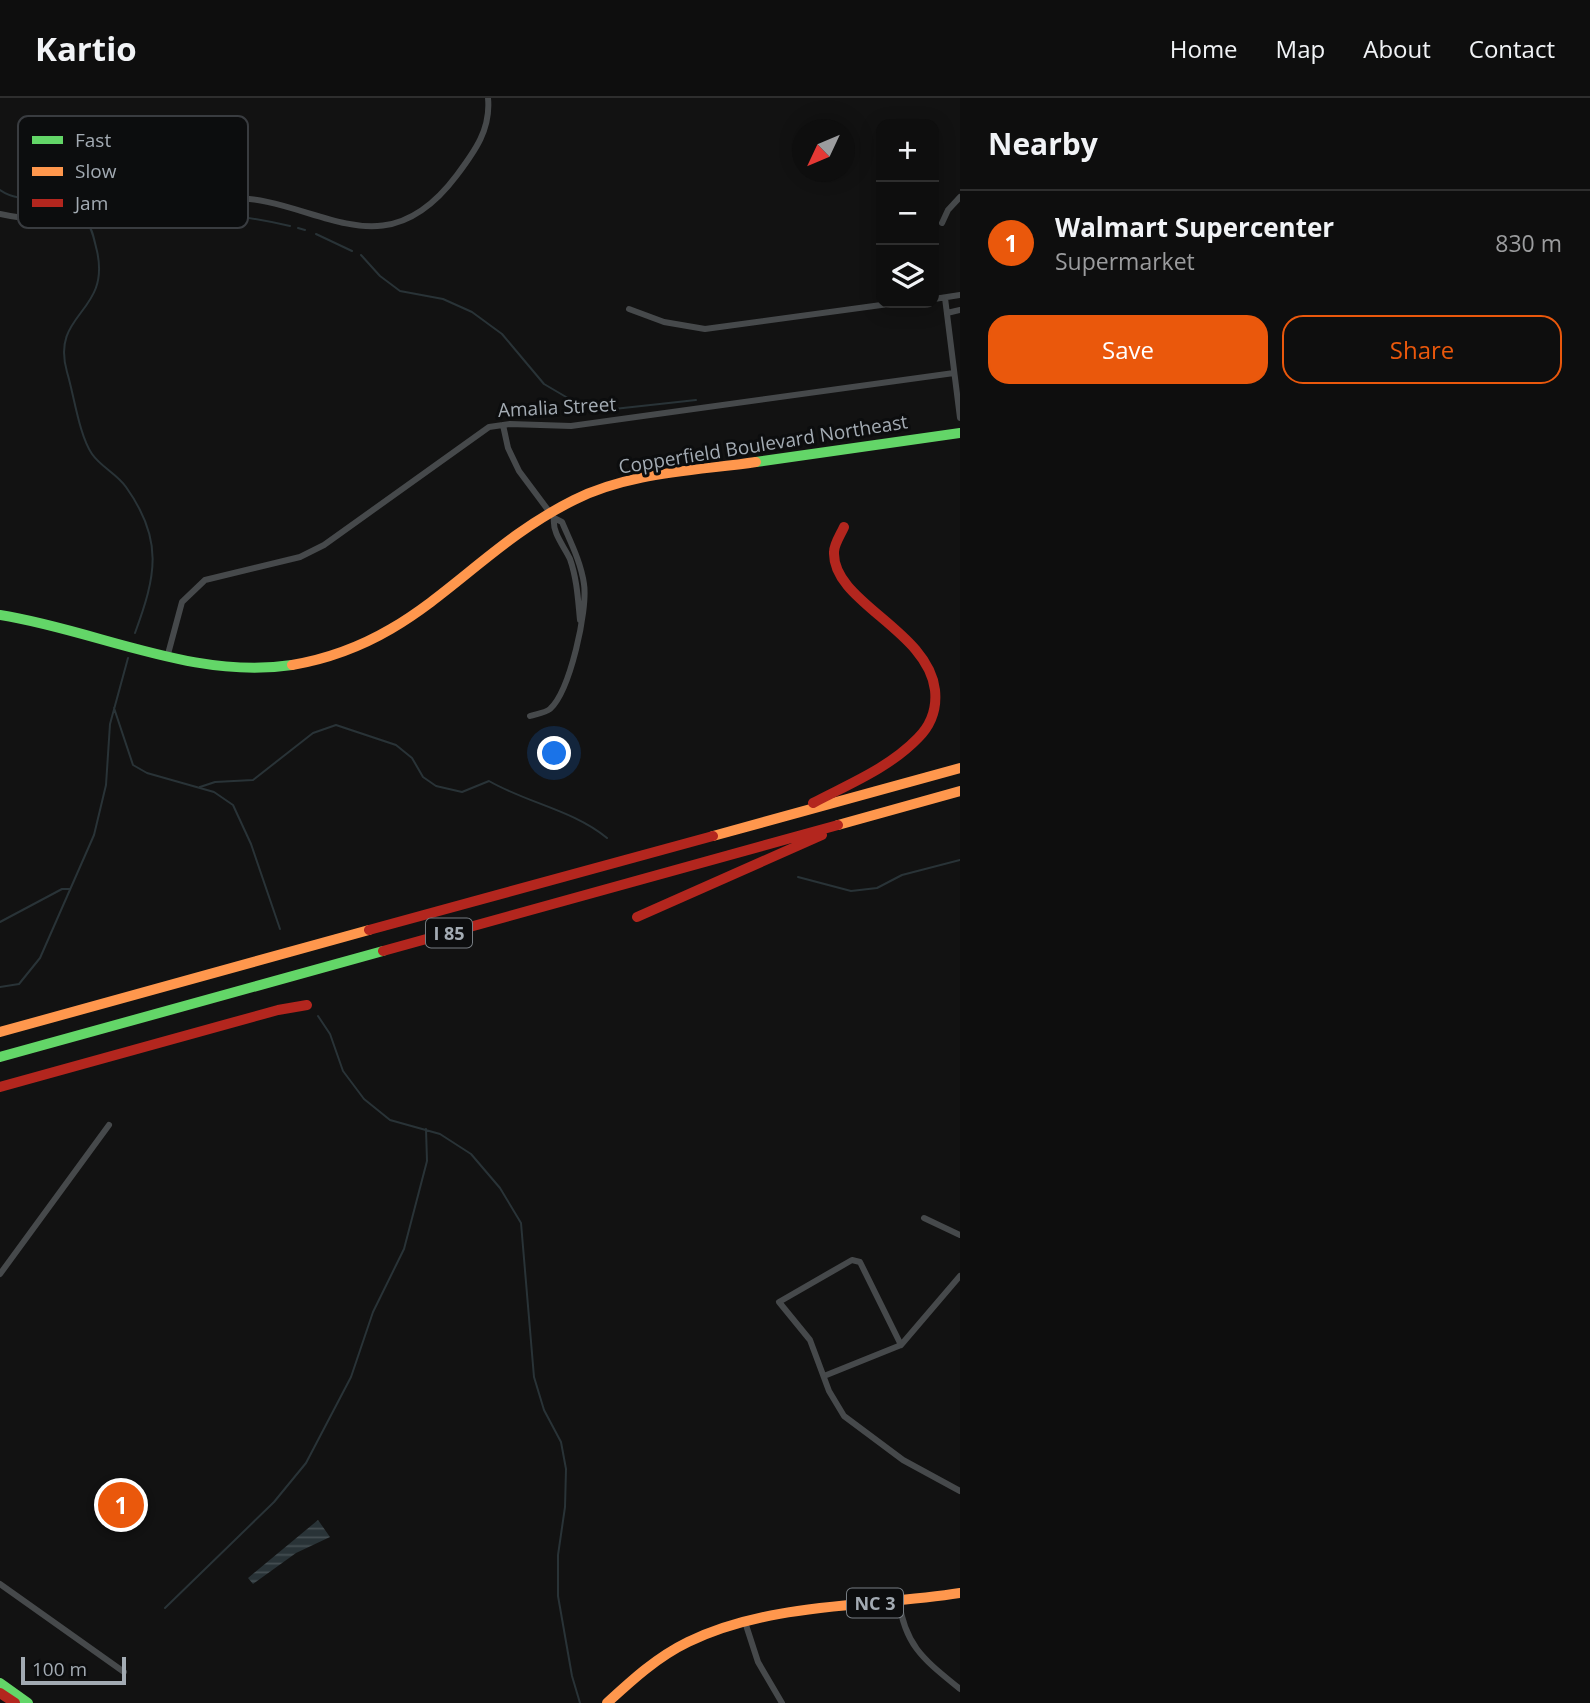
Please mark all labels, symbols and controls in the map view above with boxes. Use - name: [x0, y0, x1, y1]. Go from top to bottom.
- text: Kartio: [35, 26, 137, 71]
- text: Home: [1170, 32, 1238, 65]
- text: Map: [1276, 32, 1325, 65]
- text: About: [1363, 32, 1431, 65]
- text: Contact: [1469, 32, 1555, 65]
- legend: [18, 116, 248, 228]
- north arrow: [792, 119, 855, 182]
- map controls: [876, 119, 939, 308]
- button: +: [876, 119, 939, 182]
- text: Nearby: [988, 123, 1098, 164]
- text: Fast: [75, 127, 111, 153]
- text: Slow: [75, 158, 117, 184]
- button: −: [876, 182, 939, 245]
- text: Jam: [73, 190, 108, 216]
- text: Walmart Supercenter: [1055, 209, 1334, 245]
- text: 1: [1004, 227, 1018, 259]
- text: 830 m: [1495, 227, 1562, 259]
- button: layers: [876, 245, 939, 308]
- text: Supermarket: [1055, 245, 1195, 277]
- button: Save: [988, 315, 1268, 384]
- button: Share: [1282, 315, 1562, 384]
- street label: Amalia Street: [497, 391, 617, 423]
- street label: Copperfield Boulevard Northeast: [617, 408, 910, 480]
- your location: [537, 736, 571, 770]
- road number: I 85: [426, 918, 472, 948]
- pin: 1: [98, 1479, 144, 1531]
- road number: NC 3: [847, 1588, 903, 1618]
- scale bar: [21, 1654, 126, 1686]
- text: 100 m: [32, 1656, 87, 1682]

